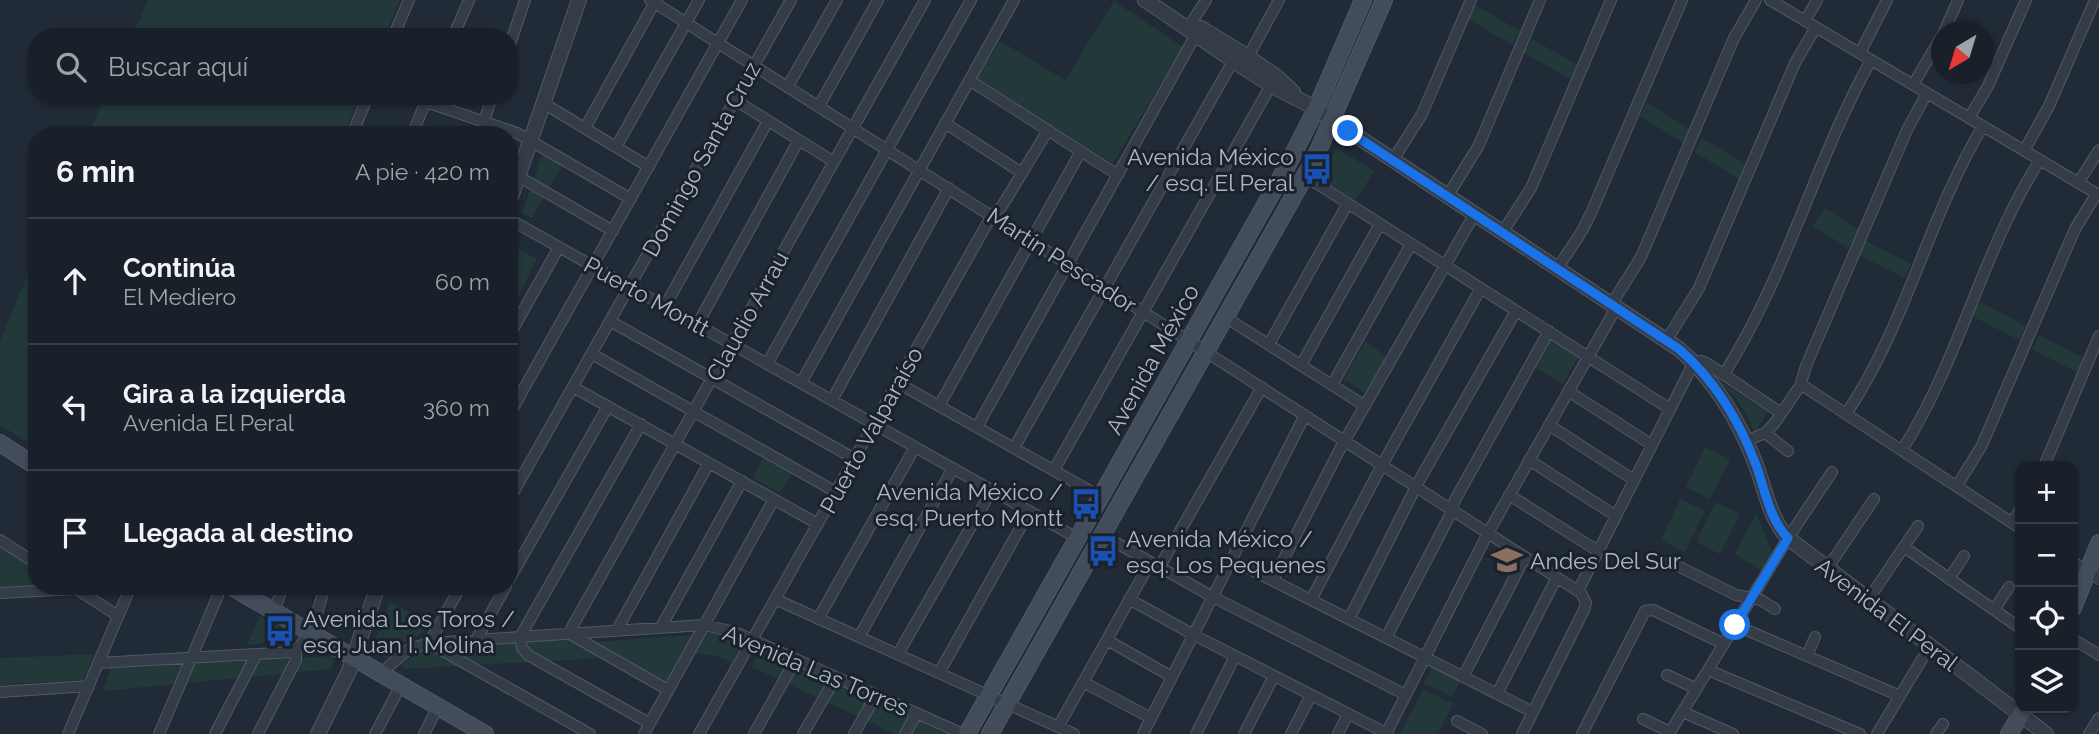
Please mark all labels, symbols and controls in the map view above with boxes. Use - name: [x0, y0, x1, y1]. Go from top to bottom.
- north arrow: [1931, 21, 1994, 84]
- search box: [28, 28, 518, 105]
- icon: search: [52, 48, 90, 86]
- text: Buscar aquí: [108, 52, 248, 82]
- street label: Domingo Santa Cruz: [636, 57, 766, 261]
- route end: [1332, 115, 1363, 146]
- place label: Avenida México / esq. El Peral: [1127, 143, 1295, 196]
- bus stop icon: Avenida México / esq. El Peral: [1300, 152, 1334, 186]
- text: 6 min: [56, 154, 135, 189]
- text: A pie · 420 m: [355, 158, 490, 185]
- street label: Martín Pescador: [982, 202, 1142, 318]
- street label: Claudio Arrau: [700, 246, 794, 386]
- street label: Puerto Montt: [580, 251, 715, 342]
- text: Continúa: [123, 253, 235, 283]
- icon: ahead: [56, 262, 94, 300]
- text: 60 m: [435, 268, 490, 295]
- street label: Avenida México: [1100, 279, 1204, 439]
- text: El Mediero: [123, 283, 236, 310]
- street label: Puerto Valparaíso: [814, 342, 928, 518]
- text: Gira a la izquierda: [123, 379, 346, 409]
- icon: left: [56, 388, 94, 426]
- text: 360 m: [423, 394, 490, 421]
- text: Avenida El Peral: [123, 409, 294, 436]
- map controls: [2015, 461, 2078, 713]
- button: +: [2015, 461, 2078, 524]
- place label: Avenida México / esq. Puerto Montt: [875, 478, 1063, 531]
- bus stop icon: Avenida México / esq. Puerto Montt: [1069, 487, 1103, 521]
- icon: arrive: [56, 514, 94, 552]
- text: Llegada al destino: [123, 518, 353, 548]
- button: −: [2015, 524, 2078, 587]
- place label: Avenida México / esq. Los Pequenes: [1126, 525, 1326, 578]
- bus stop icon: Avenida México / esq. Los Pequenes: [1086, 534, 1120, 568]
- school or university icon: Andes Del Sur: [1490, 543, 1524, 577]
- place label: Andes Del Sur: [1530, 547, 1681, 574]
- street label: Avenida El Peral: [1811, 552, 1964, 677]
- button: locate: [2015, 587, 2078, 650]
- place label: Avenida Los Toros / esq. Juan I. Molina: [303, 605, 515, 658]
- route start: [1719, 609, 1750, 640]
- bus stop icon: Avenida Los Toros / esq. Juan I. Molina: [263, 614, 297, 648]
- street label: Avenida Las Torres: [719, 619, 913, 721]
- button: layers: [2015, 650, 2078, 713]

